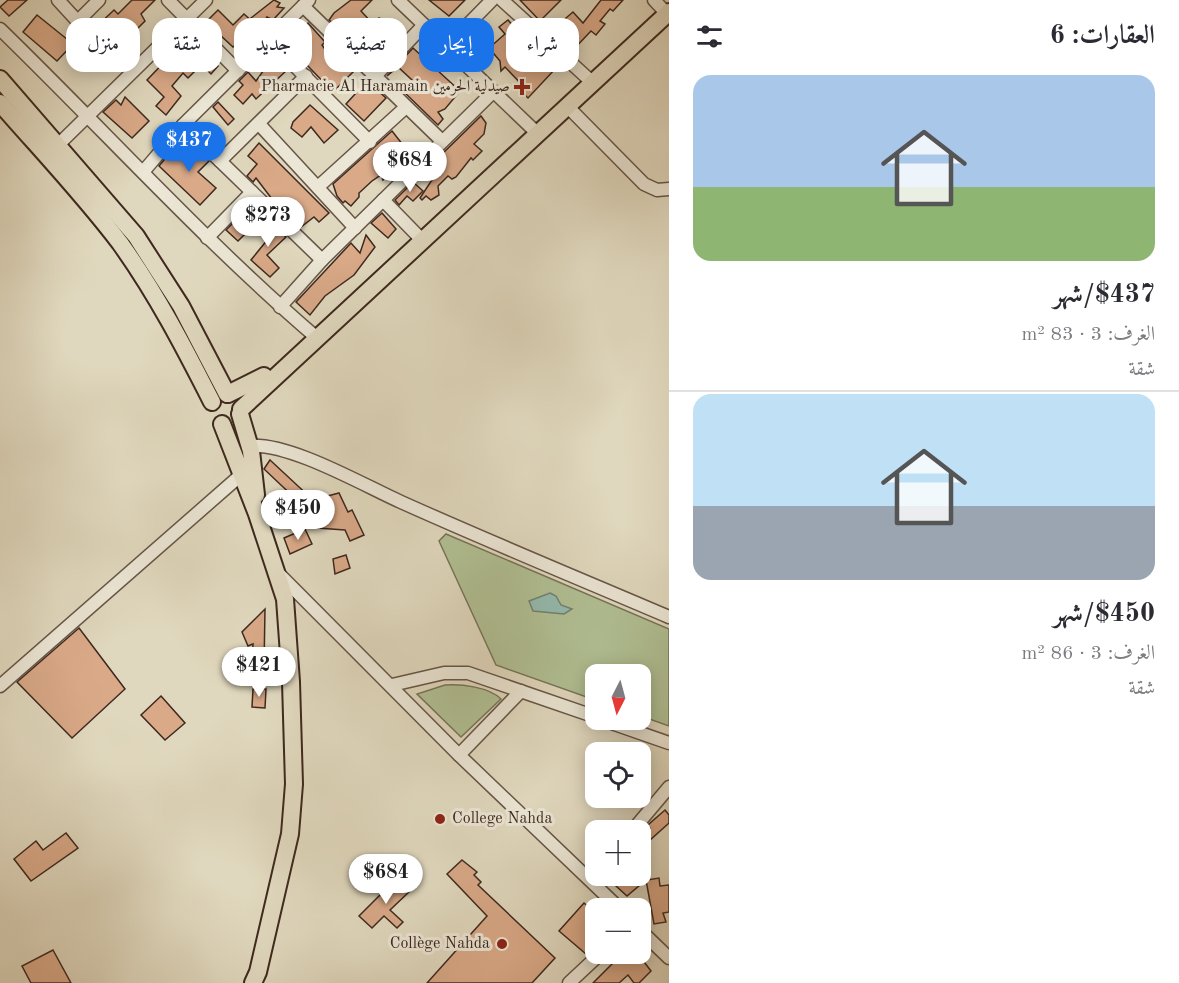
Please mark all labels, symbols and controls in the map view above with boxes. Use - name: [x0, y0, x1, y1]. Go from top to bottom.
- chip: منزل: [66, 18, 140, 72]
- chip: شقة: [152, 18, 222, 72]
- chip: جديد: [234, 18, 312, 72]
- chip: تصفية: [324, 18, 407, 72]
- chip: إيجار: [419, 18, 494, 72]
- chip: شراء: [506, 18, 579, 72]
- icon: filters: [693, 20, 726, 53]
- text: العقارات: 6: [1050, 23, 1155, 49]
- place label: Pharmacie Al Haramain صيدلية الحرمين: [261, 79, 510, 96]
- marker: Pharmacie Al Haramain صيدلية الحرمين: [515, 80, 529, 94]
- icon: home: [870, 114, 978, 222]
- pin: $437: [153, 122, 225, 173]
- text: $437: [166, 131, 212, 151]
- pin: $684: [374, 142, 446, 193]
- text: $684: [387, 151, 433, 171]
- pin: $273: [232, 197, 304, 248]
- text: $273: [245, 206, 291, 226]
- text: $437/شهر: [1053, 282, 1155, 308]
- text: الغرف: 3 · 83 m²: [1021, 325, 1155, 345]
- text: شقة: [1129, 360, 1155, 380]
- icon: home: [870, 433, 978, 541]
- pin: $450: [262, 490, 334, 541]
- text: $450: [275, 499, 321, 519]
- text: $450/شهر: [1053, 601, 1155, 627]
- text: الغرف: 3 · 86 m²: [1021, 644, 1155, 664]
- pin: $421: [223, 647, 295, 698]
- text: $421: [236, 656, 282, 676]
- north arrow: [585, 664, 651, 730]
- map controls: [585, 664, 651, 964]
- text: شقة: [1129, 679, 1155, 699]
- button: locate: [585, 742, 651, 808]
- place label: College Nahda: [452, 811, 552, 827]
- marker: College Nahda: [433, 812, 447, 826]
- button: +: [585, 820, 651, 886]
- pin: $684: [350, 854, 422, 905]
- text: $684: [363, 863, 409, 883]
- button: −: [585, 898, 651, 964]
- place label: Collège Nahda: [390, 936, 490, 952]
- marker: Collège Nahda: [495, 937, 509, 951]

